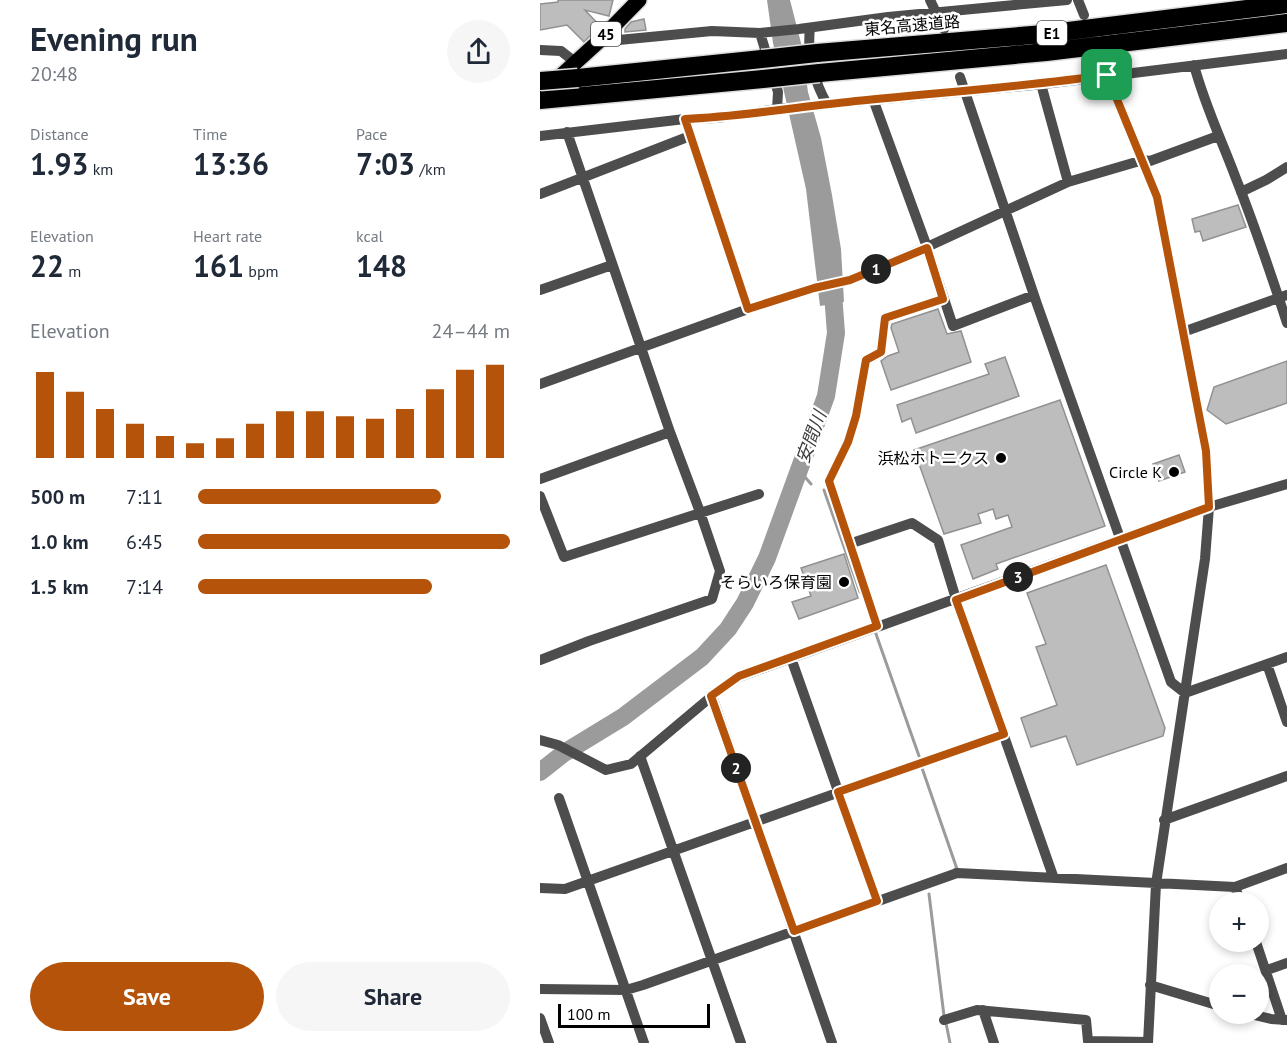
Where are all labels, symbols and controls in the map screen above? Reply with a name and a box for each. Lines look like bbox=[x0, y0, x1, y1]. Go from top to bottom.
street label: 東名高速道路 bbox=[863, 11, 961, 39]
text: Evening run bbox=[30, 17, 198, 60]
button: share bbox=[447, 20, 510, 83]
road number: E1 bbox=[1037, 21, 1067, 45]
road number: 45 bbox=[591, 22, 621, 46]
pin bbox=[1081, 49, 1132, 100]
icon: arrive bbox=[1090, 58, 1123, 91]
text: 20:48 bbox=[30, 61, 78, 87]
text: Distance bbox=[30, 124, 89, 144]
text: Time bbox=[193, 124, 227, 144]
text: Pace bbox=[356, 124, 387, 144]
text: 1.93 bbox=[30, 144, 88, 183]
text: 13:36 bbox=[193, 144, 269, 183]
text: 7:03 bbox=[356, 144, 415, 183]
text: km bbox=[88, 159, 113, 179]
text: /km bbox=[415, 159, 446, 179]
text: Elevation bbox=[30, 226, 94, 246]
text: Heart rate bbox=[193, 226, 262, 246]
text: kcal bbox=[356, 226, 383, 246]
text: 22 bbox=[30, 246, 64, 285]
text: 161 bbox=[193, 246, 244, 285]
text: 148 bbox=[356, 246, 407, 285]
pin: 1 bbox=[861, 254, 891, 284]
text: 1 bbox=[871, 259, 881, 279]
text: m bbox=[64, 261, 81, 281]
text: bpm bbox=[244, 261, 279, 281]
text: Elevation bbox=[30, 318, 110, 344]
text: 24–44 m bbox=[432, 318, 510, 344]
water label: 安間川 bbox=[791, 406, 832, 466]
place label: 浜松ホトニクス bbox=[877, 448, 989, 468]
marker: 浜松ホトニクス bbox=[994, 451, 1008, 465]
place label: Circle K bbox=[1109, 462, 1162, 482]
marker: Circle K bbox=[1167, 465, 1181, 479]
text: 500 m bbox=[30, 484, 85, 510]
text: 7:11 bbox=[126, 484, 163, 510]
text: 1.0 km bbox=[30, 529, 89, 555]
text: 6:45 bbox=[126, 529, 163, 555]
pin: 3 bbox=[1003, 562, 1033, 592]
text: 3 bbox=[1013, 567, 1023, 587]
place label: そらいろ保育園 bbox=[720, 572, 832, 592]
text: 1.5 km bbox=[30, 574, 89, 600]
text: 7:14 bbox=[126, 574, 163, 600]
marker: そらいろ保育園 bbox=[837, 575, 851, 589]
pin: 2 bbox=[721, 753, 751, 783]
text: 2 bbox=[731, 758, 741, 778]
map controls bbox=[1209, 892, 1269, 1024]
button: + bbox=[1209, 892, 1269, 952]
button: Save bbox=[30, 962, 264, 1031]
button: Share bbox=[276, 962, 510, 1031]
button: − bbox=[1209, 964, 1269, 1024]
scale bar bbox=[558, 1001, 710, 1028]
text: 100 m bbox=[567, 1004, 610, 1024]

